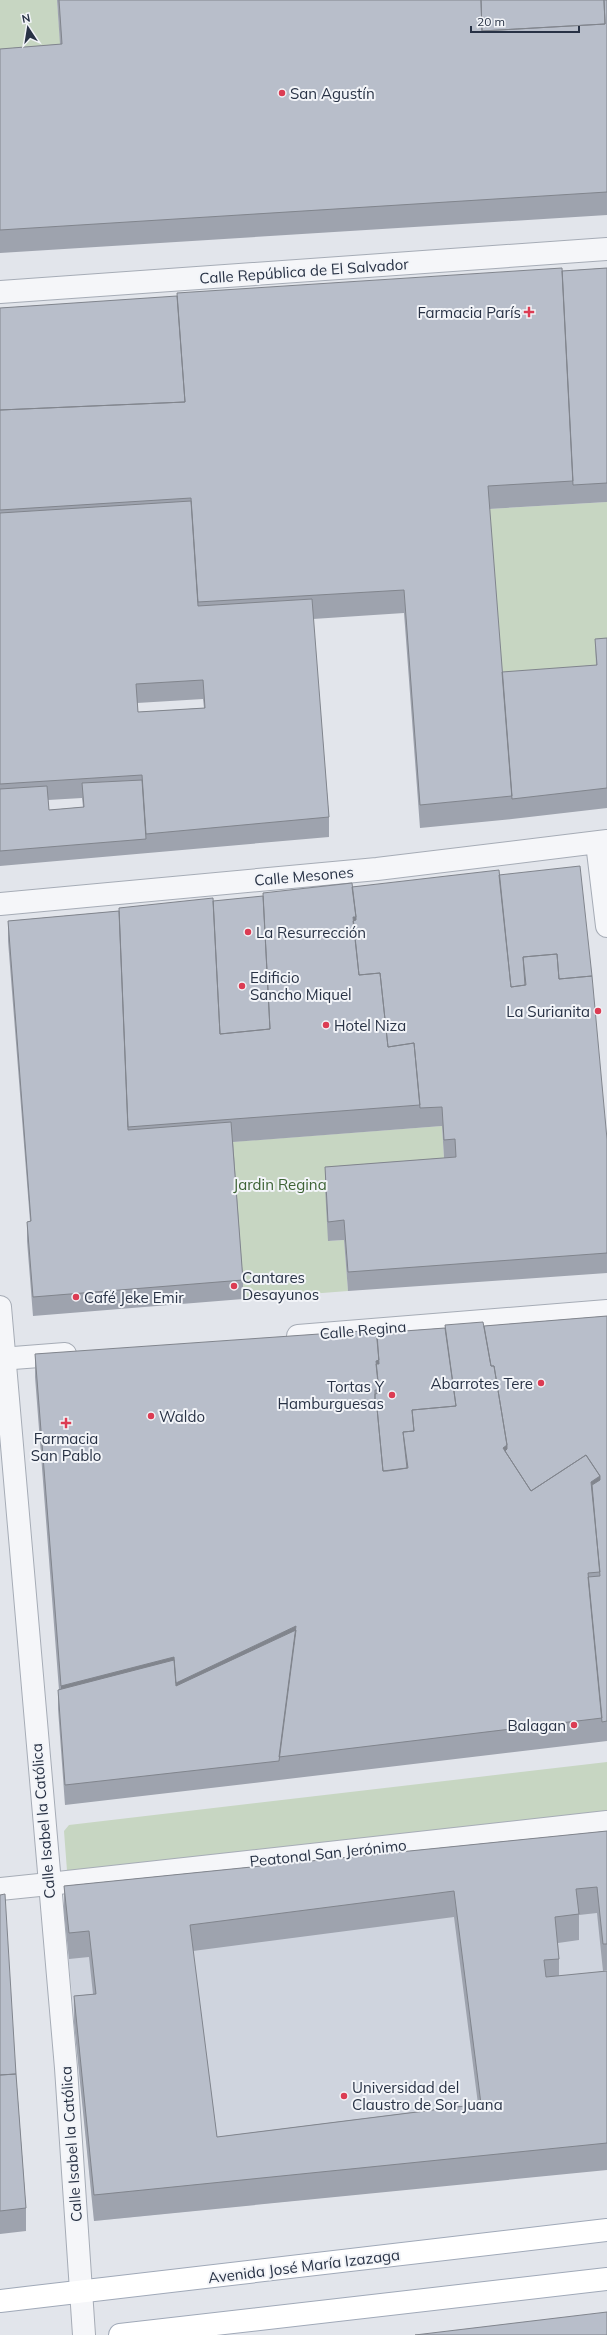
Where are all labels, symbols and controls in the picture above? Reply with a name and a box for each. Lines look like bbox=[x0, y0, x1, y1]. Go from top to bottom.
north arrow bbox=[8, 8, 48, 48]
scale bar bbox=[471, 8, 579, 34]
text: N bbox=[20, 11, 31, 26]
text: 20 m bbox=[477, 14, 505, 29]
place label: San Agustín bbox=[290, 84, 375, 103]
marker: San Agustín bbox=[277, 88, 287, 98]
street label: Calle República de El Salvador bbox=[199, 254, 410, 288]
place label: Farmacia París bbox=[417, 303, 521, 322]
marker: Farmacia París bbox=[524, 307, 534, 317]
street label: Calle Mesones bbox=[254, 862, 354, 890]
place label: La Resurrección bbox=[256, 923, 366, 942]
marker: La Resurrección bbox=[243, 927, 253, 937]
place label: Edificio Sancho Miquel bbox=[250, 968, 352, 1004]
marker: Edificio Sancho Miquel bbox=[237, 981, 247, 991]
place label: La Surianita bbox=[506, 1002, 590, 1021]
marker: La Surianita bbox=[593, 1006, 603, 1016]
place label: Hotel Niza bbox=[334, 1016, 406, 1035]
marker: Hotel Niza bbox=[321, 1020, 331, 1030]
park label: Jardin Regina bbox=[233, 1175, 327, 1194]
place label: Cantares Desayunos bbox=[242, 1268, 319, 1304]
marker: Cantares Desayunos bbox=[229, 1281, 239, 1291]
place label: Café Jeke Emir bbox=[84, 1288, 184, 1307]
marker: Café Jeke Emir bbox=[71, 1292, 81, 1302]
street label: Calle Regina bbox=[319, 1317, 407, 1343]
place label: Abarrotes Tere bbox=[430, 1374, 533, 1393]
place label: Tortas Y Hamburguesas bbox=[278, 1377, 385, 1413]
marker: Abarrotes Tere bbox=[536, 1378, 546, 1388]
marker: Tortas Y Hamburguesas bbox=[387, 1390, 397, 1400]
place label: Waldo bbox=[159, 1407, 205, 1426]
marker: Waldo bbox=[146, 1411, 156, 1421]
marker: Farmacia San Pablo bbox=[61, 1418, 71, 1428]
place label: Farmacia San Pablo bbox=[31, 1429, 101, 1465]
place label: Balagan bbox=[507, 1716, 566, 1735]
marker: Balagan bbox=[569, 1720, 579, 1730]
street label: Calle Isabel la Católica bbox=[27, 1742, 59, 1900]
street label: Peatonal San Jerónimo bbox=[249, 1835, 407, 1871]
street label: Calle Isabel la Católica bbox=[56, 2066, 86, 2222]
place label: Universidad del Claustro de Sor Juana bbox=[352, 2078, 503, 2114]
marker: Universidad del Claustro de Sor Juana bbox=[339, 2091, 349, 2101]
street label: Avenida José María Izazaga bbox=[207, 2245, 401, 2287]

